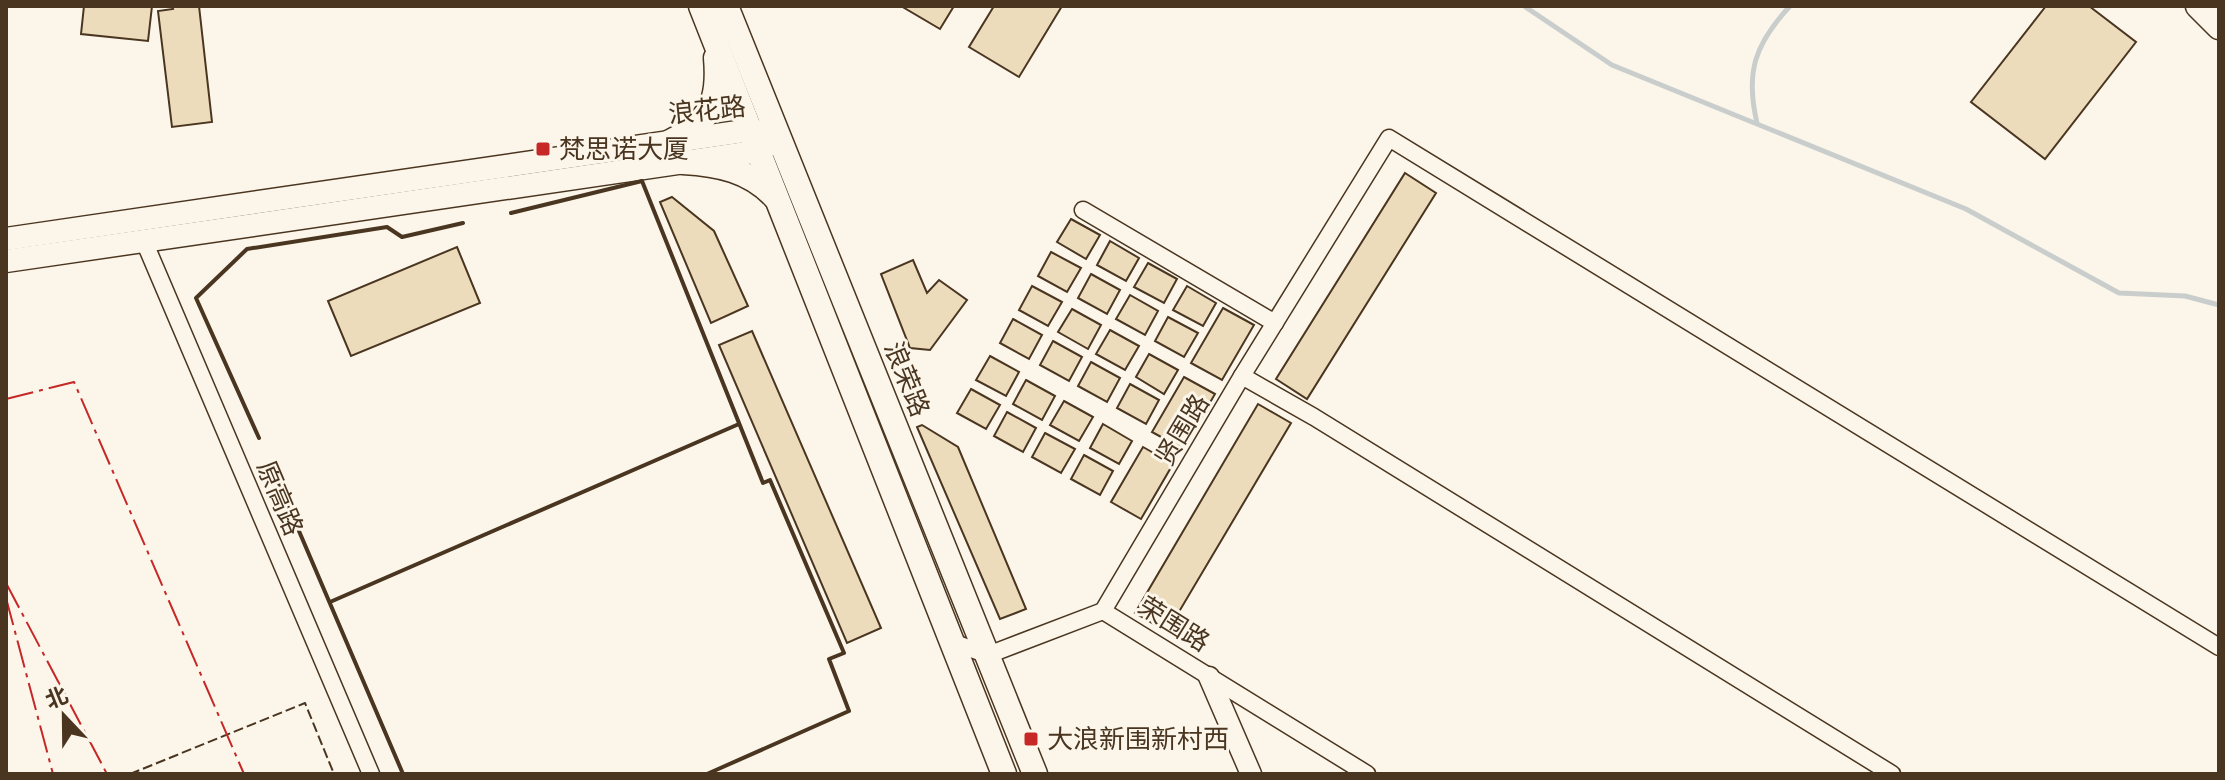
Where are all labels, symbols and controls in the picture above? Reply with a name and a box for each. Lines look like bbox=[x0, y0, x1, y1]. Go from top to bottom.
street label: 浪花路 bbox=[667, 90, 747, 130]
place label: 梵思诺大厦 bbox=[559, 133, 689, 165]
marker: 梵思诺大厦 bbox=[534, 140, 552, 158]
street label: 浪荣路 bbox=[878, 337, 936, 421]
street label: 贤围路 bbox=[1148, 388, 1216, 472]
street label: 原高路 bbox=[250, 456, 310, 540]
street label: 荣围路 bbox=[1132, 590, 1216, 658]
north arrow bbox=[24, 676, 104, 756]
text: 北 bbox=[41, 681, 72, 715]
place label: 大浪新围新村西 bbox=[1047, 723, 1229, 755]
marker: 大浪新围新村西 bbox=[1022, 730, 1040, 748]

